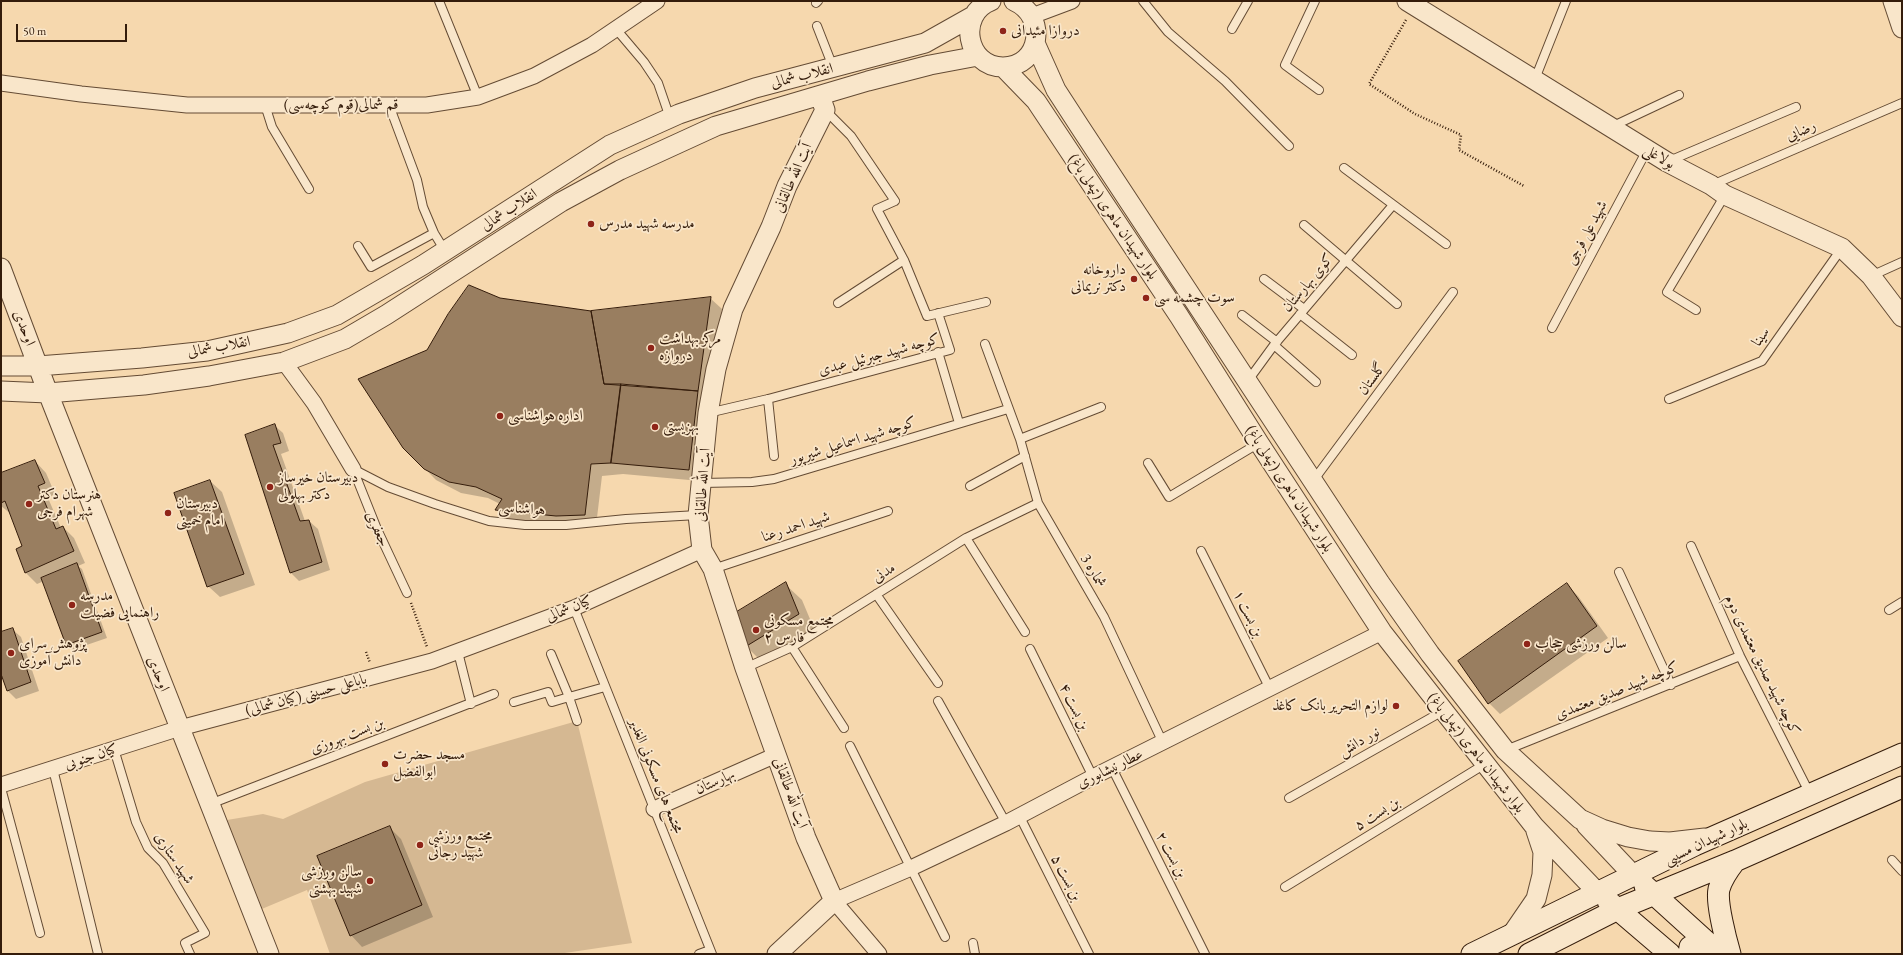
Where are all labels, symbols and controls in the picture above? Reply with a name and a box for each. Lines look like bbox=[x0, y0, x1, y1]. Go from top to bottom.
scale bar bbox=[18, 16, 129, 42]
place label: دروازا مئیدانی bbox=[1011, 22, 1080, 40]
text: 50 m bbox=[23, 23, 46, 39]
marker: دروازا مئیدانی bbox=[998, 26, 1008, 36]
street label: انقلاب شمالی bbox=[769, 60, 835, 92]
street label: قم شمالی(قوم کوچه‌سی) bbox=[284, 96, 398, 114]
street label: رضایی bbox=[1783, 117, 1819, 145]
street label: آیت الله طالقانی bbox=[770, 140, 816, 216]
street label: بولاغلی bbox=[1640, 141, 1678, 173]
street label: بلوار شهیدان ماهری (تپه‌لی باغ) bbox=[1064, 151, 1162, 283]
street label: انقلاب شمالی bbox=[477, 185, 541, 235]
street label: شهید علی فرجی bbox=[1562, 198, 1612, 268]
place label: مدرسه شهید مدرس bbox=[599, 215, 695, 233]
marker: مدرسه شهید مدرس bbox=[586, 219, 596, 229]
street label: کوی بهارستان bbox=[1278, 250, 1338, 316]
place label: داروخانه دكتر نریمانی bbox=[1071, 261, 1126, 296]
marker: داروخانه دكتر نریمانی bbox=[1129, 274, 1139, 284]
place label: سوت چشمه سی bbox=[1154, 289, 1235, 307]
marker: سوت چشمه سی bbox=[1141, 293, 1151, 303]
street label: اوحدی bbox=[9, 308, 39, 348]
street label: سینا bbox=[1748, 324, 1774, 350]
place label: مرکز بهداشت دروازه bbox=[659, 330, 721, 365]
street label: کوچه شهید جبرئیل عبدی bbox=[816, 330, 942, 380]
street label: انقلاب شمالی bbox=[186, 333, 252, 361]
marker: مرکز بهداشت دروازه bbox=[646, 343, 656, 353]
street label: گلستان bbox=[1354, 359, 1390, 399]
place label: اداره هواشناسی bbox=[508, 407, 583, 425]
marker: اداره هواشناسی bbox=[495, 411, 505, 421]
street label: کوچه شهید اسماعیل شیرپور bbox=[788, 413, 918, 469]
place label: بهزیستی bbox=[663, 418, 699, 436]
marker: بهزیستی bbox=[650, 422, 660, 432]
street label: بلوار شهیدان ماهری (تپه‌لی باغ) bbox=[1241, 422, 1337, 556]
street label: آیت الله طالقانی bbox=[691, 447, 715, 523]
place label: دبیرستان خیرساز دکتر بهلولی bbox=[278, 469, 358, 504]
marker: دبیرستان خیرساز دکتر بهلولی bbox=[265, 482, 275, 492]
place label: هنرستان دکتر شهرام فرجی bbox=[37, 486, 101, 521]
place label: دبیرستان امام خمینی bbox=[176, 495, 224, 530]
street label: هواشناسی bbox=[498, 498, 546, 520]
marker: هنرستان دکتر شهرام فرجی bbox=[24, 499, 34, 509]
marker: دبیرستان امام خمینی bbox=[163, 508, 173, 518]
street label: جعفری bbox=[361, 508, 393, 550]
street label: شهید احمد رعنا bbox=[760, 508, 832, 546]
street label: شماره 3 bbox=[1076, 551, 1110, 591]
street label: مدنی bbox=[869, 559, 899, 587]
place label: مدرسه راهنمایی فضیلت bbox=[80, 587, 159, 622]
street label: بن بست ۱ bbox=[1229, 588, 1267, 640]
street label: کیان شمالی bbox=[543, 592, 595, 626]
street label: کوچه شهید صدیق معتمدی دوم bbox=[1720, 592, 1804, 738]
marker: مدرسه راهنمایی فضیلت bbox=[67, 600, 77, 610]
place label: مجتمع مسکونی فارس ۲ bbox=[764, 612, 833, 647]
marker: مجتمع مسکونی فارس ۲ bbox=[751, 625, 761, 635]
place label: پژوهش سرای دانش آموزی bbox=[19, 635, 86, 670]
place label: سالن ورزشی حجاب bbox=[1535, 635, 1627, 653]
marker: سالن ورزشی حجاب bbox=[1522, 639, 1532, 649]
marker: پژوهش سرای دانش آموزی bbox=[6, 648, 16, 658]
street label: اوحدی bbox=[143, 654, 173, 694]
street label: کوچه شهید صدیق معتمدی bbox=[1553, 658, 1681, 724]
street label: باباعلی حسینی (کیان شمالی) bbox=[243, 670, 369, 720]
street label: بن بست ۴ bbox=[1055, 681, 1093, 733]
street label: بلوار شهیدان ماهری (تپه‌لی باغ) bbox=[1423, 689, 1529, 817]
place label: لوازم التحریر بانک کاغذ bbox=[1272, 697, 1388, 715]
marker: لوازم التحریر بانک کاغذ bbox=[1391, 701, 1401, 711]
street label: بن بست بهروزی bbox=[308, 714, 386, 758]
street label: مجتمع های مسکونی الغدیر bbox=[625, 716, 687, 836]
street label: نور دانش bbox=[1335, 723, 1383, 761]
street label: کیان جنوبی bbox=[62, 740, 120, 774]
street label: عطار نیشابوری bbox=[1074, 745, 1146, 793]
place label: مسجد حضرت ابوالفضل bbox=[393, 746, 465, 781]
street label: آیت الله طالقانی bbox=[769, 755, 811, 831]
marker: مسجد حضرت ابوالفضل bbox=[380, 759, 390, 769]
street label: بهارستان bbox=[692, 765, 738, 799]
street label: بن بست ۵ bbox=[1351, 793, 1403, 835]
street label: بلوار شهیدان مسیبی bbox=[1661, 815, 1751, 869]
place label: مجتمع ورزشی شهید رجائی bbox=[428, 827, 492, 862]
street label: شهید ستاری bbox=[150, 829, 198, 887]
street label: بن بست ۲ bbox=[1152, 829, 1190, 881]
marker: مجتمع ورزشی شهید رجائی bbox=[415, 840, 425, 850]
street label: بن بست ۵ bbox=[1047, 852, 1085, 904]
place label: سالن ورزشی شهید بهشتی bbox=[301, 863, 362, 898]
marker: سالن ورزشی شهید بهشتی bbox=[365, 876, 375, 886]

